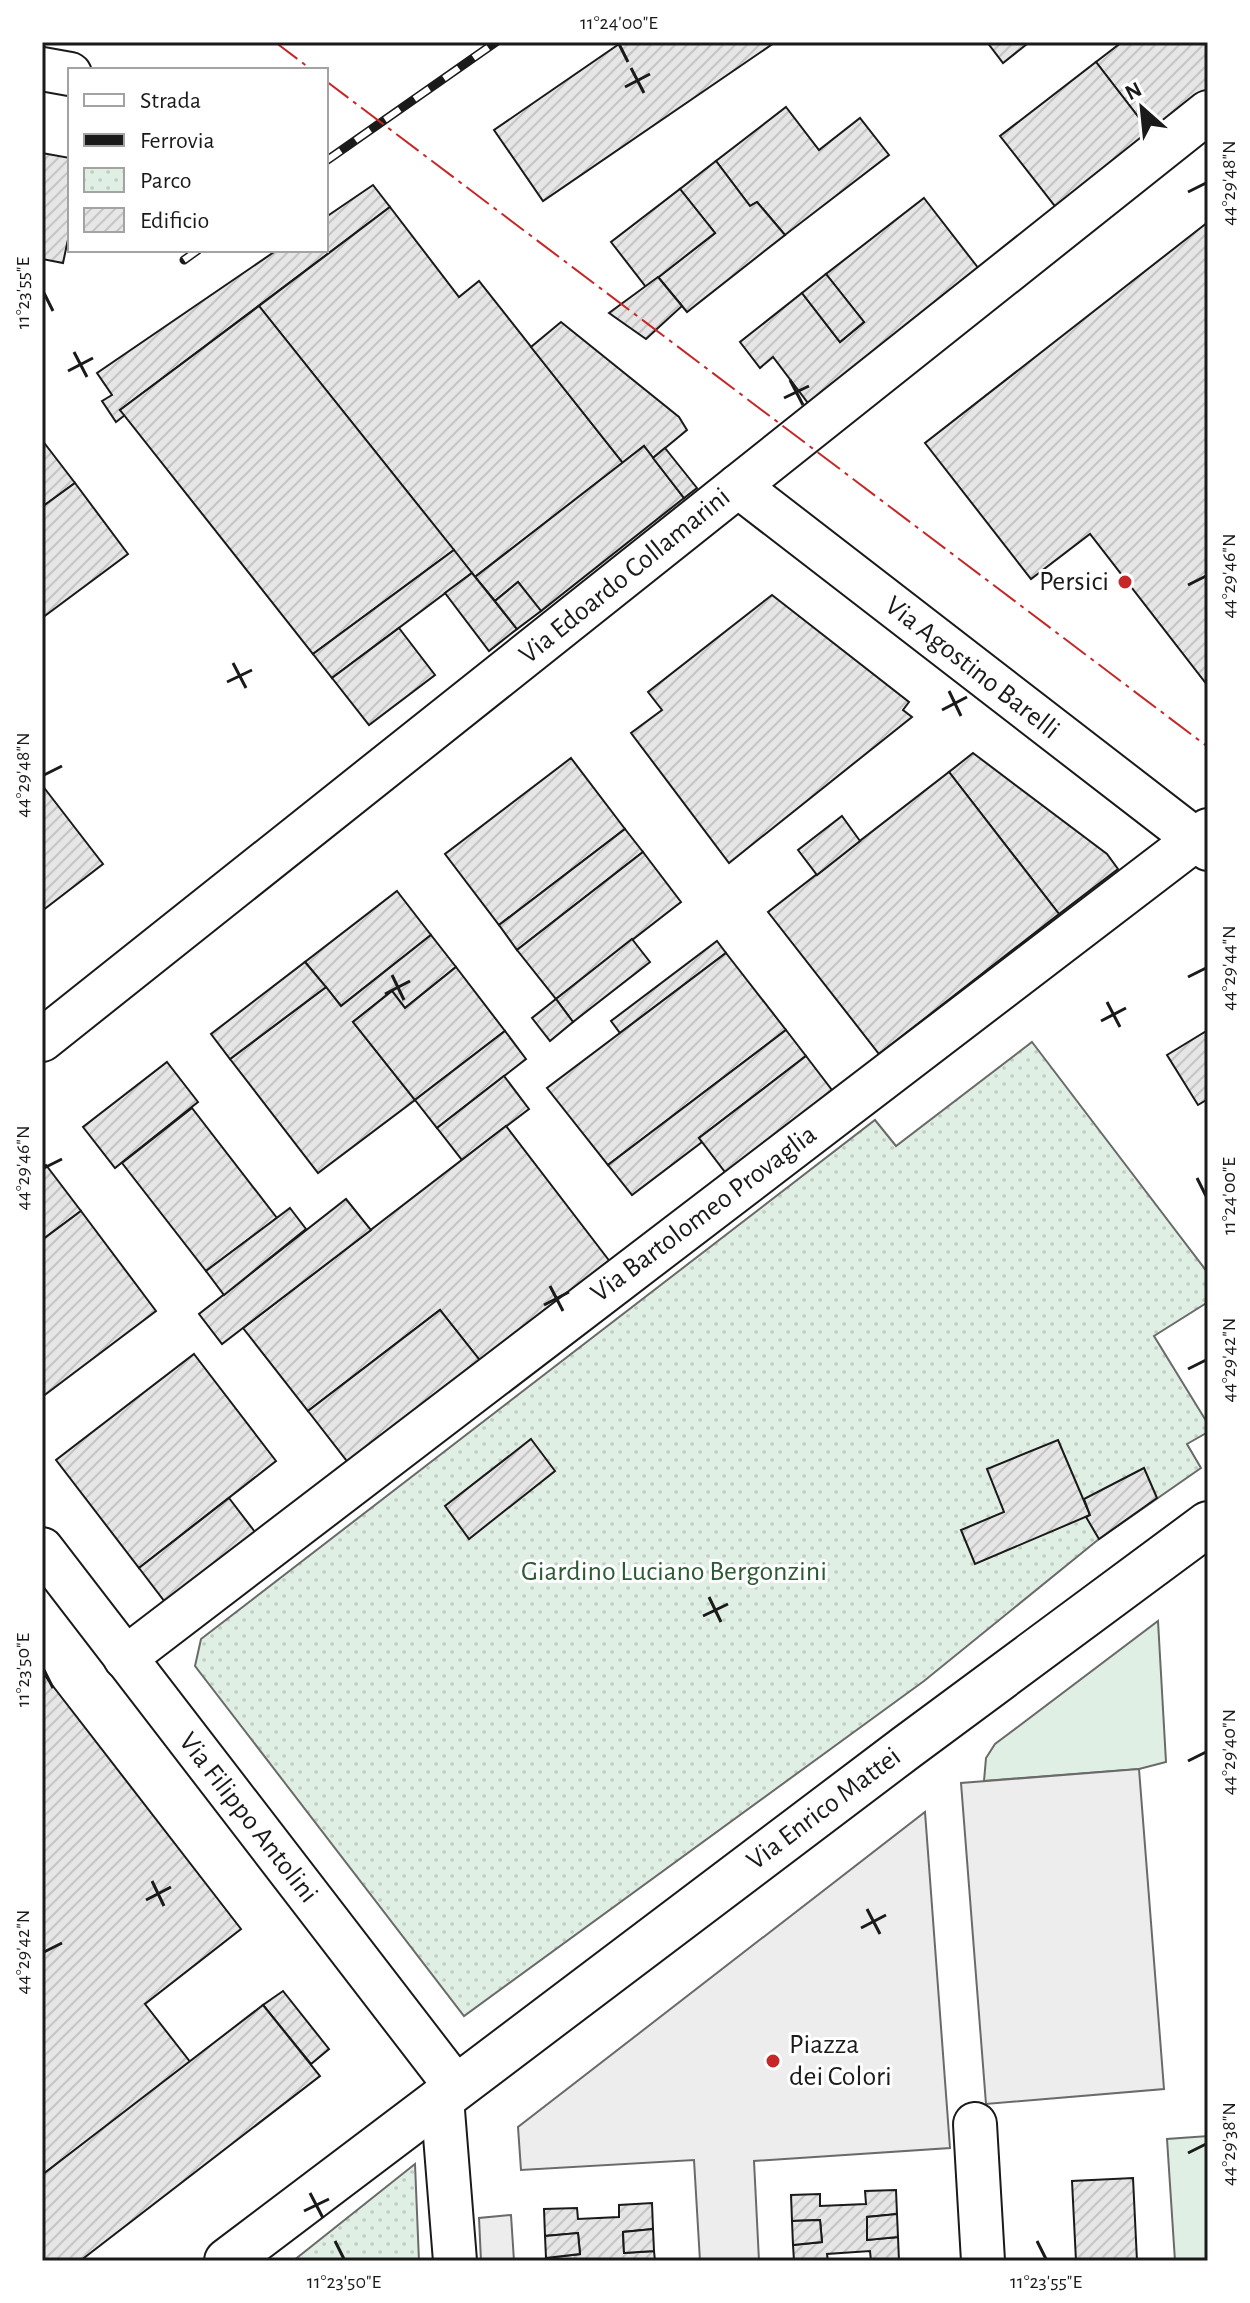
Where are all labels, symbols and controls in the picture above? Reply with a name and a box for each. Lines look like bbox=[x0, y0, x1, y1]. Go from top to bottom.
text: 11°24'00"E bbox=[580, 13, 658, 33]
legend bbox=[68, 68, 328, 252]
north arrow bbox=[1102, 68, 1182, 148]
text: N bbox=[1122, 78, 1145, 104]
text: Strada bbox=[140, 89, 201, 113]
text: Ferrovia bbox=[140, 129, 215, 153]
text: 44°29'48"N bbox=[1219, 140, 1239, 226]
text: Parco bbox=[140, 169, 191, 193]
text: Edificio bbox=[140, 209, 209, 233]
text: 11°23'55"E bbox=[13, 257, 33, 329]
street label: Via Edoardo Collamarini bbox=[514, 483, 736, 669]
text: 44°29'46"N bbox=[1219, 533, 1239, 619]
place label: Persici bbox=[1039, 568, 1109, 596]
marker: Persici bbox=[1116, 573, 1134, 591]
street label: Via Agostino Barelli bbox=[880, 591, 1064, 745]
text: 44°29'48"N bbox=[13, 732, 33, 818]
text: 44°29'44"N bbox=[1219, 925, 1239, 1011]
street label: Via Bartolomeo Provaglia bbox=[586, 1120, 822, 1308]
text: 44°29'46"N bbox=[13, 1125, 33, 1211]
text: 11°24'00"E bbox=[1219, 1157, 1239, 1235]
text: 44°29'42"N bbox=[1219, 1318, 1239, 1402]
park label: Giardino Luciano Bergonzini bbox=[521, 1558, 827, 1586]
text: 11°23'50"E bbox=[13, 1632, 33, 1707]
text: 44°29'40"N bbox=[1219, 1709, 1239, 1795]
street label: Via Filippo Antolini bbox=[173, 1728, 323, 1908]
street label: Via Enrico Mattei bbox=[742, 1742, 906, 1876]
text: 44°29'42"N bbox=[13, 1910, 33, 1994]
place label: Piazza dei Colori bbox=[789, 2031, 892, 2091]
marker: Piazza dei Colori bbox=[764, 2052, 782, 2070]
text: 44°29'38"N bbox=[1219, 2102, 1239, 2186]
text: 11°23'50"E bbox=[307, 2272, 382, 2292]
text: 11°23'55"E bbox=[1010, 2272, 1082, 2292]

